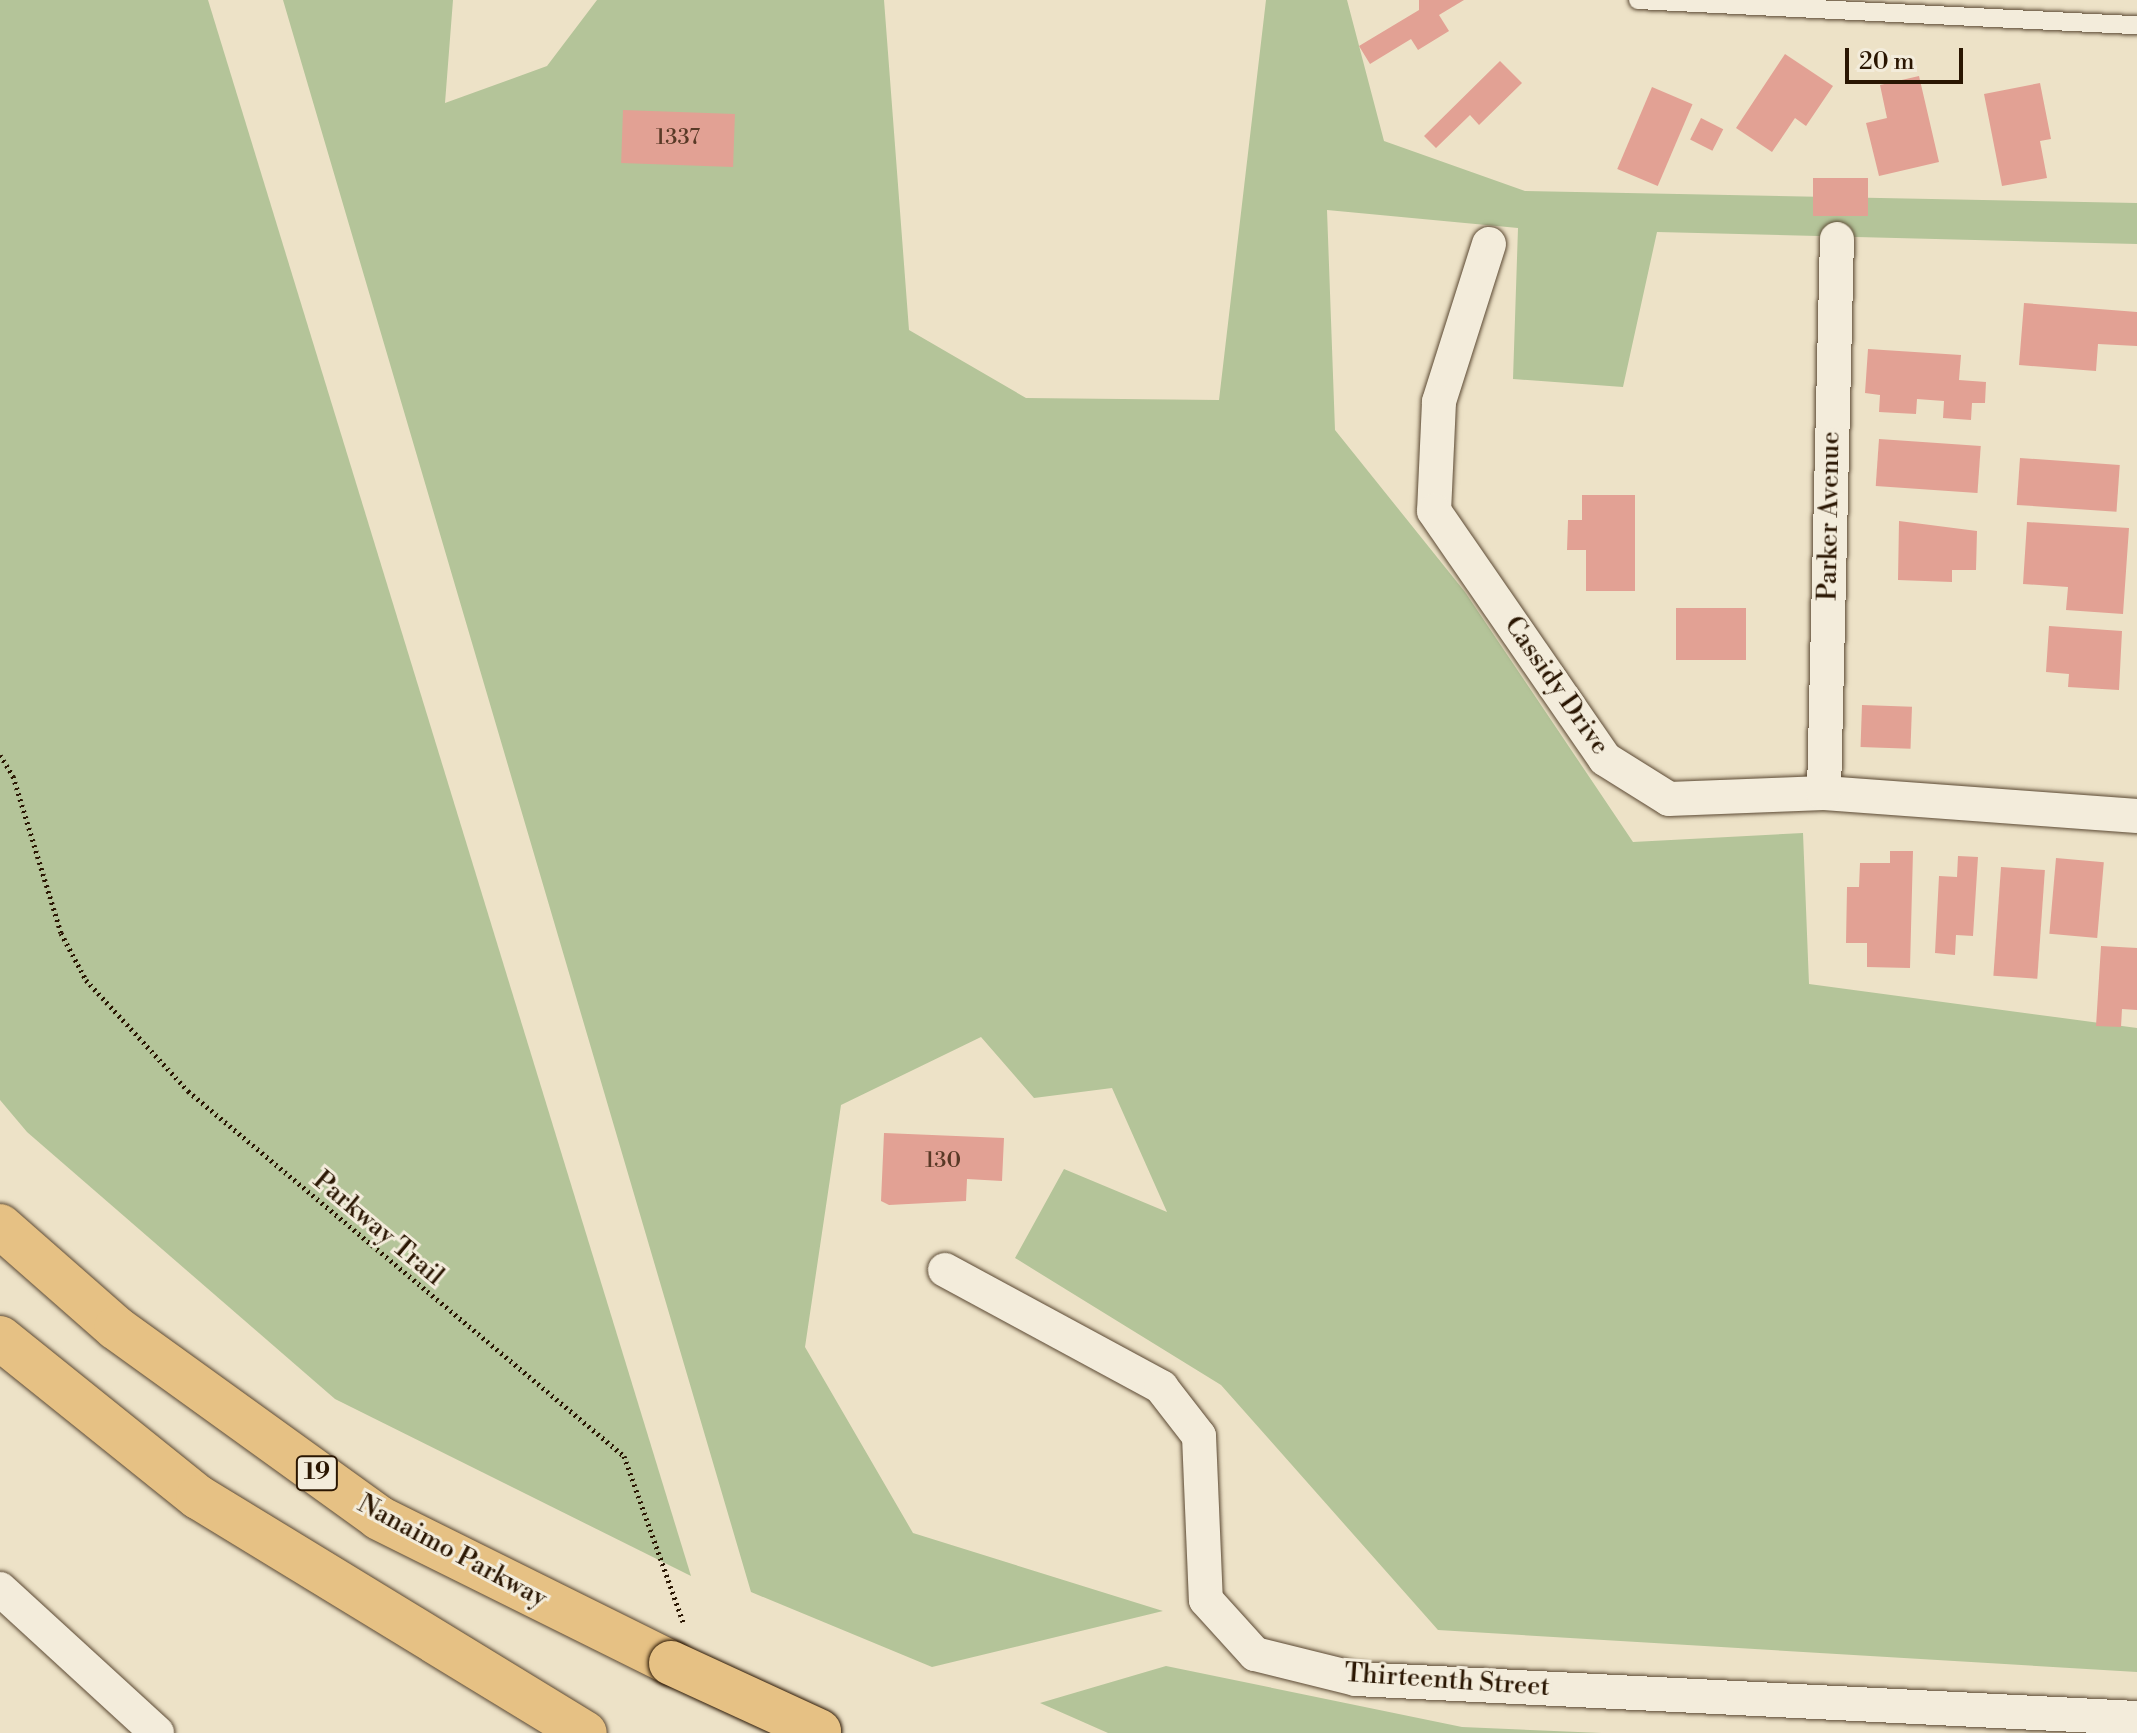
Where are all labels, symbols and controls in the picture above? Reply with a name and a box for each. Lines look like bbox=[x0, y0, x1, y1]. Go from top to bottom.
scale bar bbox=[1849, 32, 1967, 82]
text: 20 m bbox=[1859, 47, 1915, 77]
house number: 1337 bbox=[656, 125, 700, 151]
street label: Parker Avenue bbox=[1813, 431, 1847, 601]
street label: Cassidy Drive bbox=[1497, 611, 1615, 761]
house number: 130 bbox=[925, 1148, 961, 1174]
street label: Parkway Trail bbox=[306, 1165, 450, 1293]
road number: 19 bbox=[295, 1453, 339, 1493]
street label: Nanaimo Parkway bbox=[352, 1489, 552, 1615]
street label: Thirteenth Street bbox=[1343, 1658, 1551, 1704]

